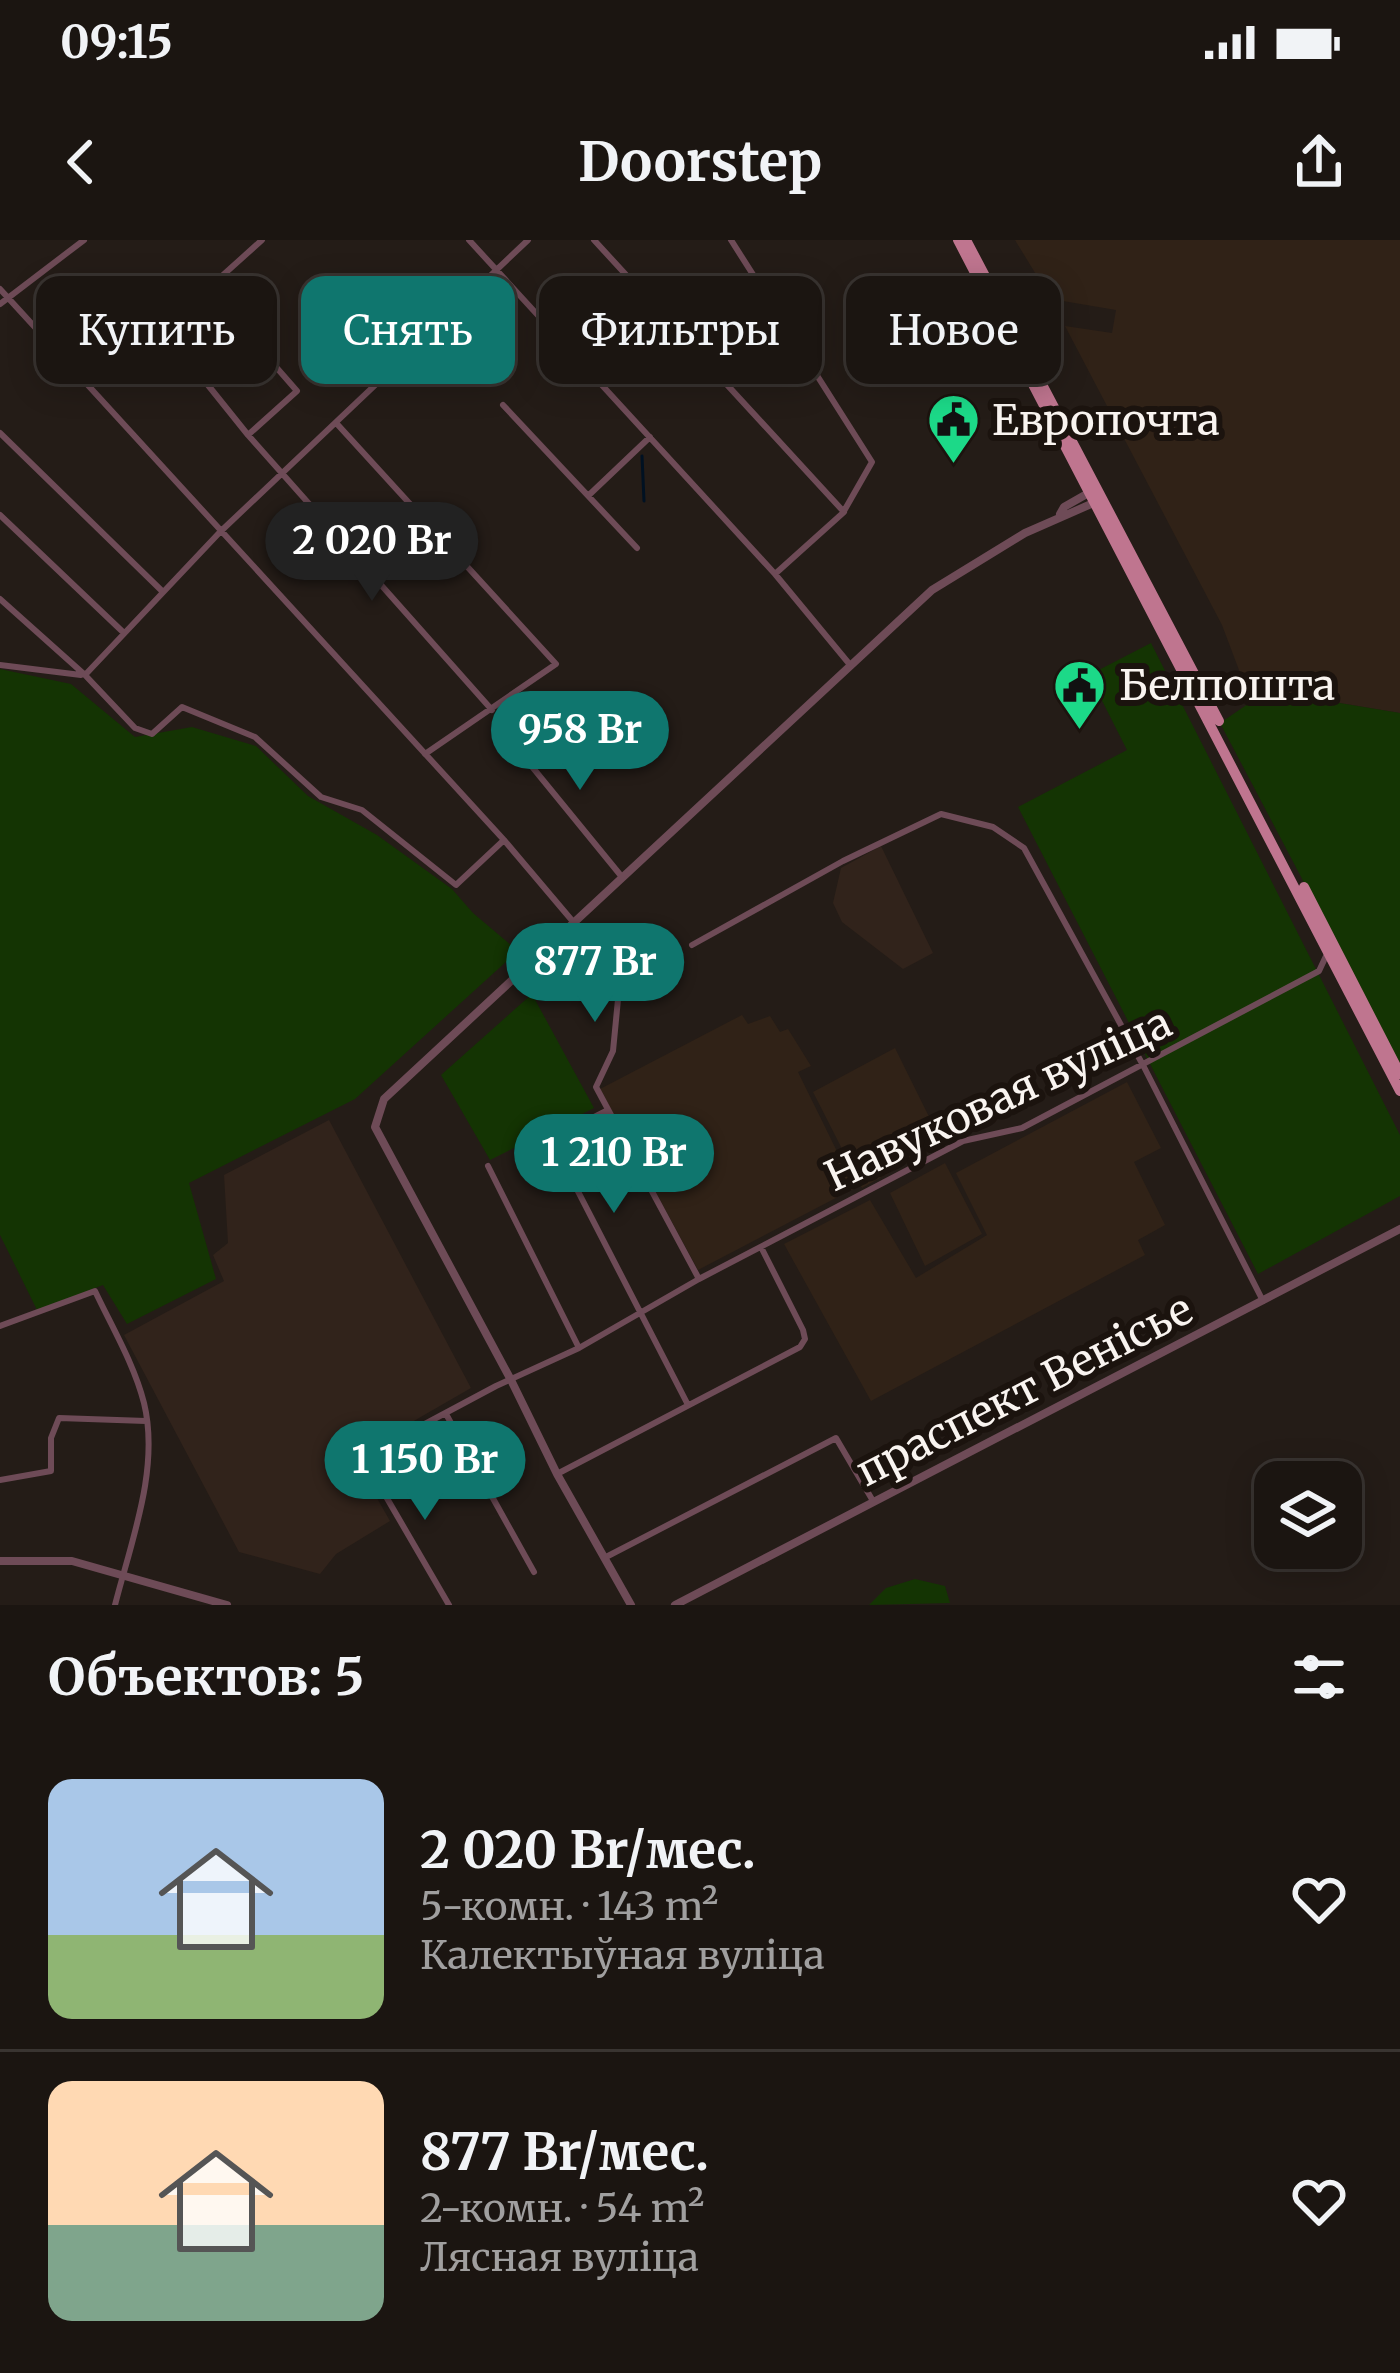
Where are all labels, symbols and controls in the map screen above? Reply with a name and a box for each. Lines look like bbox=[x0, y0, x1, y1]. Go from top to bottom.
text: 09:15 bbox=[60, 14, 173, 70]
text: Doorstep bbox=[578, 128, 822, 196]
icon: back bbox=[48, 129, 114, 195]
icon: share bbox=[1286, 129, 1352, 195]
chip: Купить bbox=[36, 276, 277, 384]
chip: Снять bbox=[301, 276, 515, 384]
chip: Фильтры bbox=[539, 276, 822, 384]
chip: Новое bbox=[846, 276, 1061, 384]
public building icon: Европочта bbox=[925, 392, 981, 466]
place label: Европочта bbox=[992, 394, 1220, 446]
pin: 2 020 Br bbox=[248, 502, 496, 604]
text: 2 020 Br bbox=[292, 516, 452, 565]
public building icon: Белпошта bbox=[1052, 657, 1108, 731]
place label: Белпошта bbox=[1119, 659, 1335, 711]
pin: 958 Br bbox=[482, 691, 678, 793]
text: 958 Br bbox=[518, 705, 642, 754]
pin: 877 Br bbox=[497, 923, 693, 1025]
text: 877 Br bbox=[533, 937, 657, 986]
street label: Навуковая вуліца bbox=[817, 996, 1179, 1202]
pin: 1 210 Br bbox=[490, 1114, 738, 1216]
text: 1 210 Br bbox=[541, 1128, 687, 1177]
street label: праспект Венісье bbox=[847, 1283, 1201, 1497]
pin: 1 150 Br bbox=[301, 1421, 549, 1523]
text: 1 150 Br bbox=[352, 1435, 498, 1484]
map controls bbox=[1254, 1461, 1362, 1569]
button: layers bbox=[1254, 1461, 1362, 1569]
icon: filters bbox=[1286, 1644, 1352, 1710]
text: Объектов: 5 bbox=[48, 1645, 364, 1709]
text: 2 020 Br/мес. bbox=[420, 1818, 756, 1882]
icon: home bbox=[144, 1827, 288, 1971]
icon: heart bbox=[1286, 1866, 1352, 1932]
text: 5-комн. · 143 m² bbox=[420, 1882, 718, 1931]
text: Калектыўная вуліца bbox=[420, 1931, 825, 1980]
text: 877 Br/мес. bbox=[420, 2120, 709, 2184]
icon: home bbox=[144, 2129, 288, 2273]
icon: heart bbox=[1286, 2168, 1352, 2234]
text: 2-комн. · 54 m² bbox=[420, 2184, 704, 2233]
text: Лясная вуліца bbox=[420, 2233, 699, 2282]

